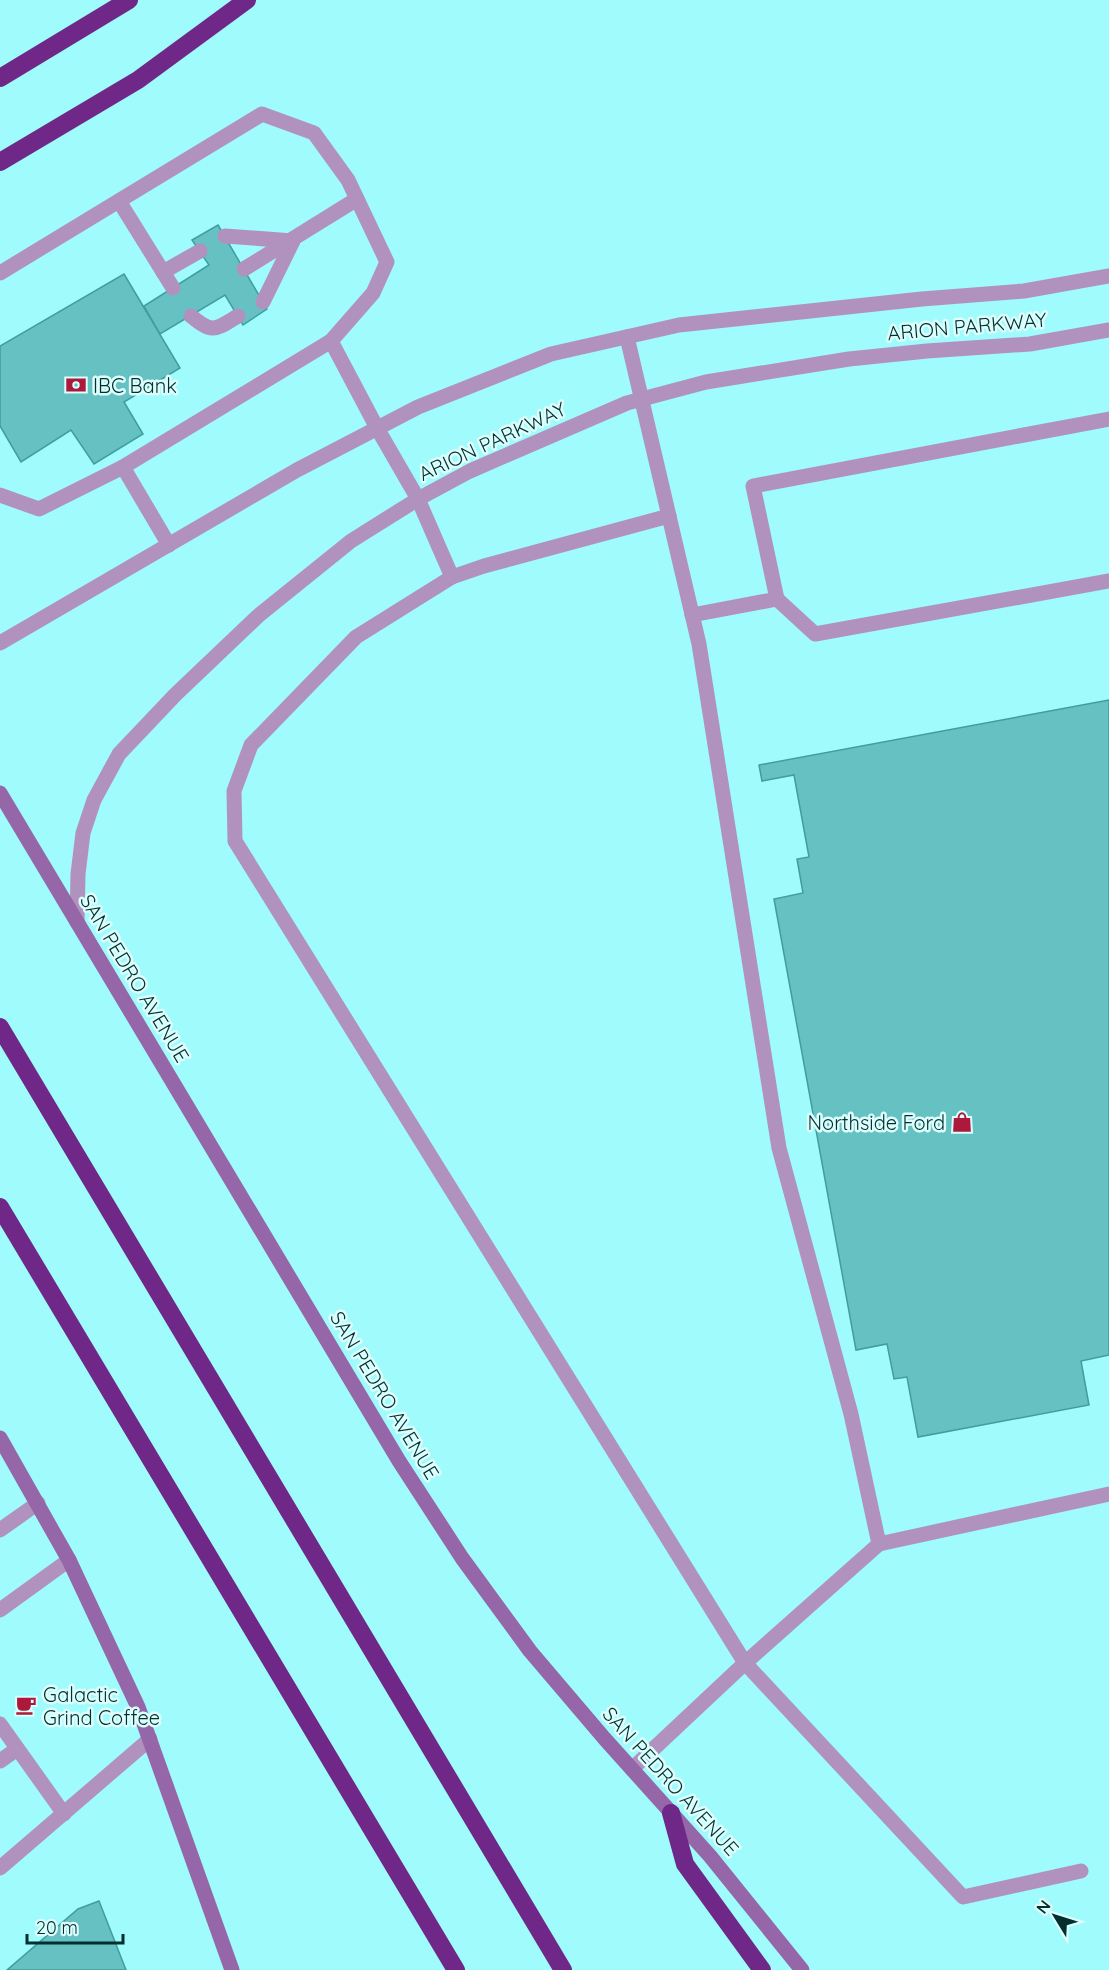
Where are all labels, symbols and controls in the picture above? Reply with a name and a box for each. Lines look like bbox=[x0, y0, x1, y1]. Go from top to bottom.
street label: ARION PARKWAY bbox=[886, 307, 1048, 345]
bank icon: IBC Bank bbox=[64, 373, 88, 397]
place label: IBC Bank bbox=[93, 373, 177, 398]
street label: ARION PARKWAY bbox=[414, 396, 570, 486]
street label: SAN PEDRO AVENUE bbox=[75, 889, 195, 1067]
place label: Northside Ford bbox=[808, 1110, 945, 1135]
shop icon: Northside Ford bbox=[950, 1110, 974, 1134]
street label: SAN PEDRO AVENUE bbox=[325, 1306, 445, 1484]
place label: Galactic Grind Coffee bbox=[43, 1682, 160, 1730]
cafe icon: Galactic Grind Coffee bbox=[14, 1693, 38, 1717]
street label: SAN PEDRO AVENUE bbox=[598, 1701, 744, 1861]
north arrow bbox=[1025, 1886, 1085, 1946]
text: N bbox=[1032, 1896, 1055, 1918]
scale bar bbox=[27, 1907, 123, 1945]
text: 20 m bbox=[36, 1916, 78, 1939]

